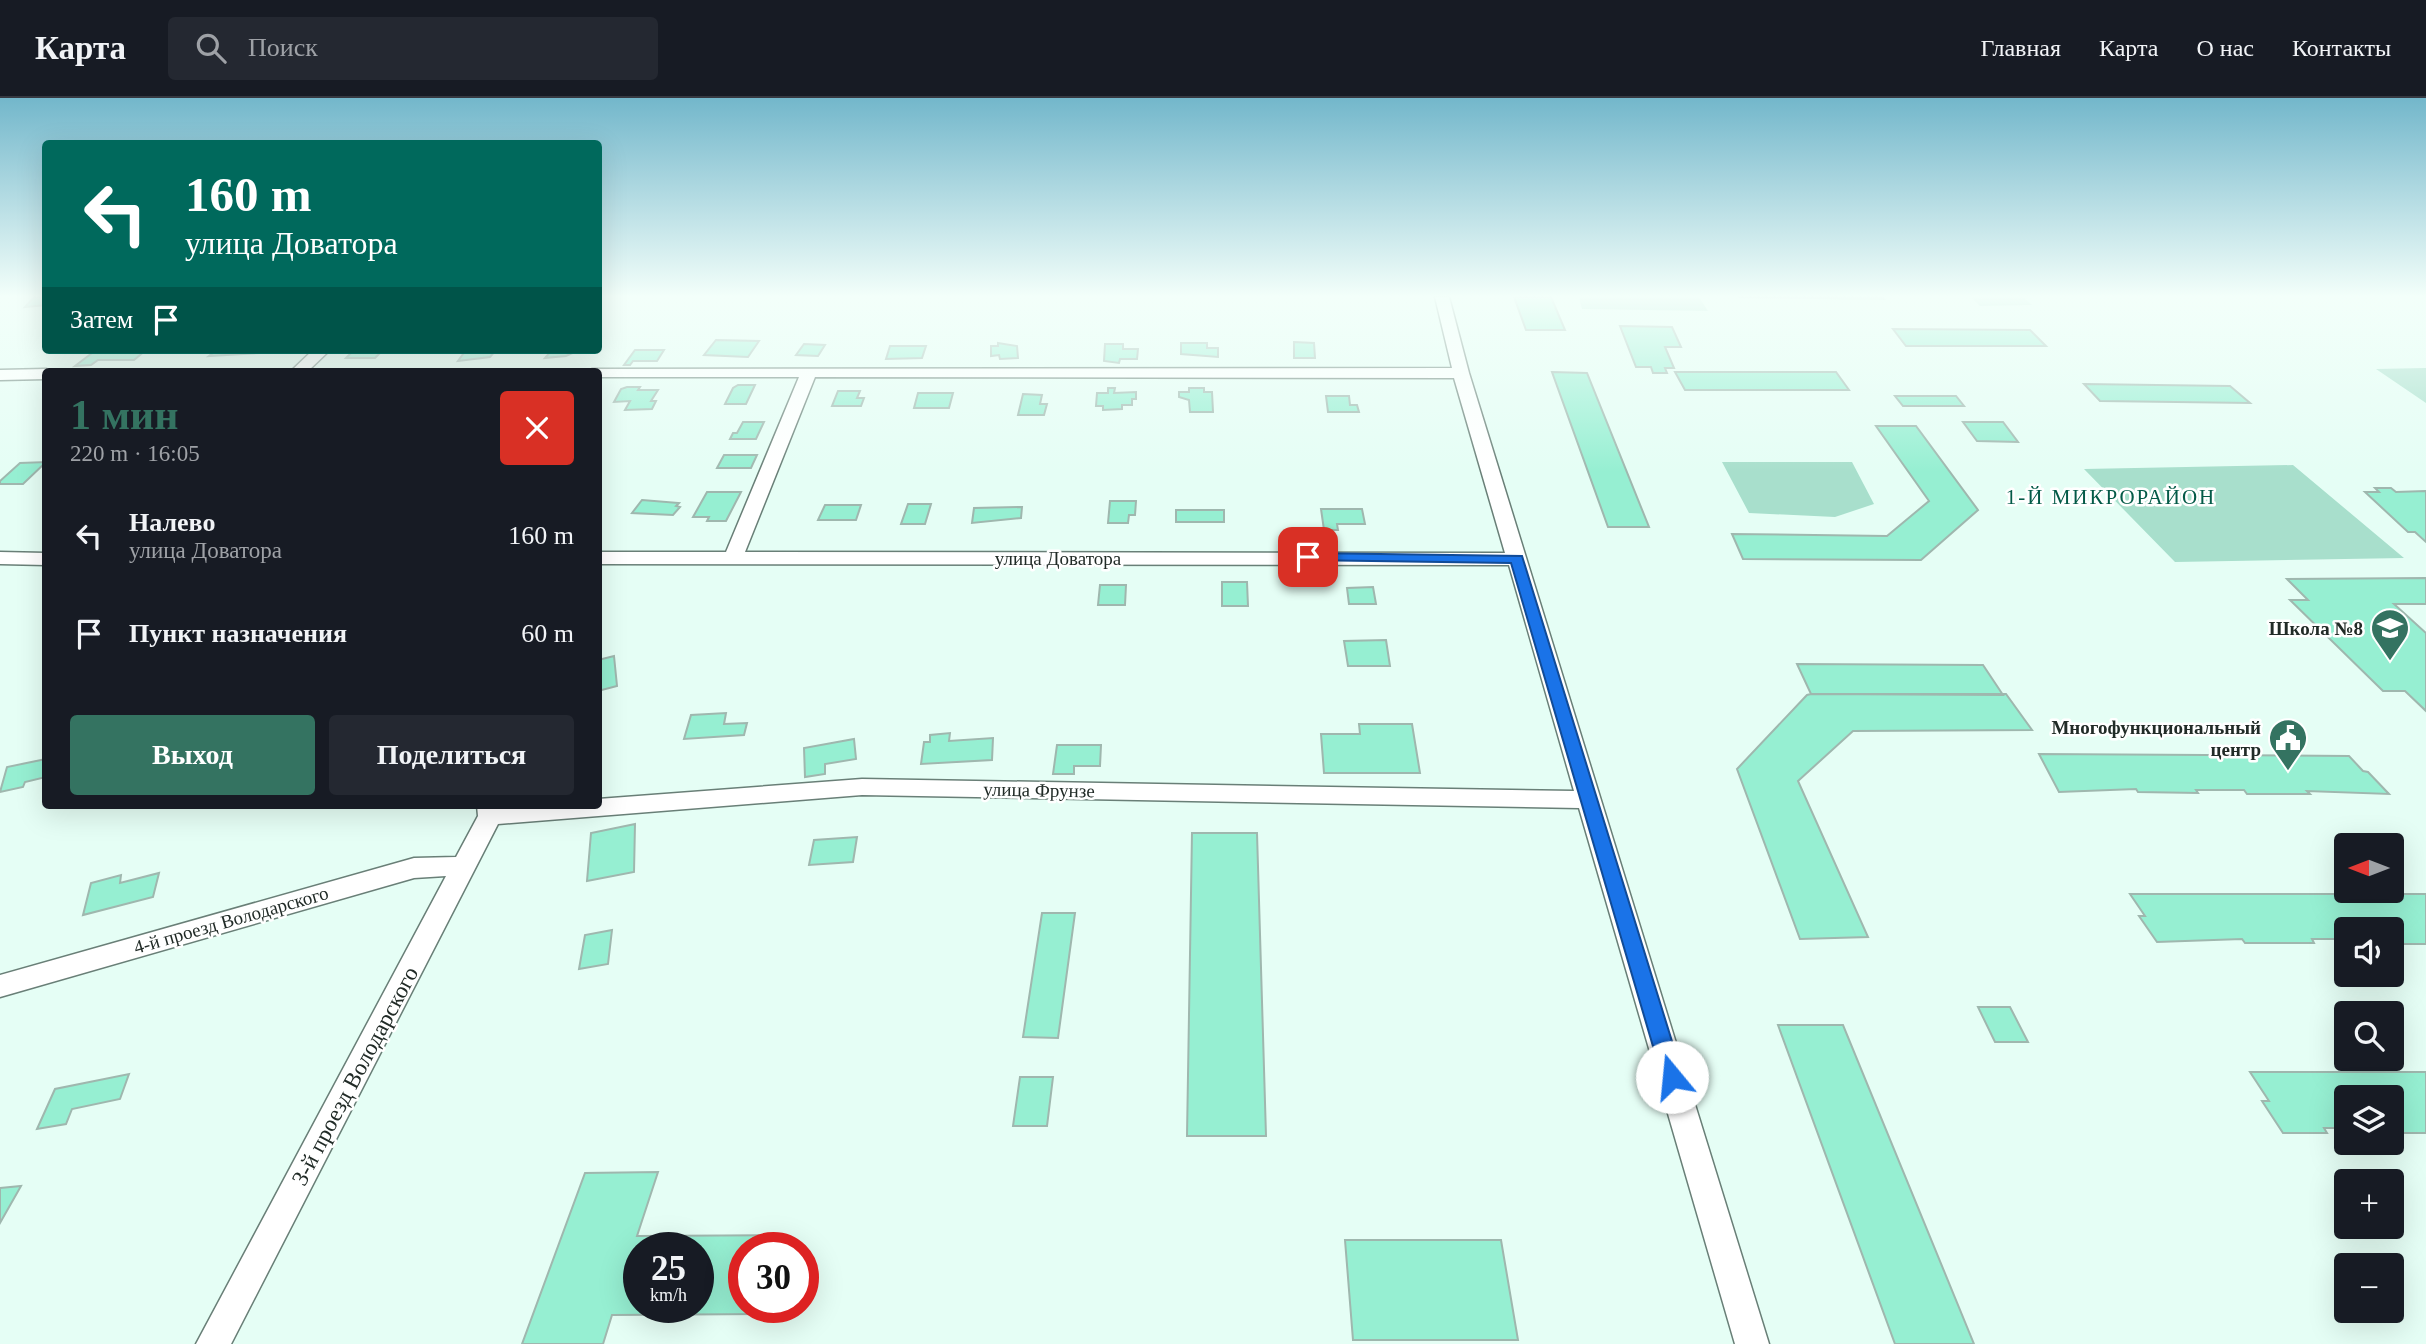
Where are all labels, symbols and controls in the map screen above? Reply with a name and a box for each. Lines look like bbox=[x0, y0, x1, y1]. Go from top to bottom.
search box bbox=[168, 17, 658, 80]
icon: search bbox=[192, 29, 230, 67]
text: Карта bbox=[35, 30, 126, 66]
text: Поиск bbox=[248, 33, 318, 62]
text: Главная bbox=[1980, 35, 2061, 61]
text: Карта bbox=[2099, 35, 2158, 61]
text: О нас bbox=[2196, 35, 2254, 61]
text: Контакты bbox=[2292, 35, 2391, 61]
text: 160 m bbox=[185, 167, 312, 222]
icon: left bbox=[70, 168, 161, 259]
text: улица Доватора bbox=[185, 225, 398, 261]
icon: arrive bbox=[147, 301, 185, 339]
text: Затем bbox=[70, 305, 133, 334]
button: close bbox=[500, 391, 574, 465]
text: 1 мин bbox=[70, 392, 179, 438]
text: 220 m · 16:05 bbox=[70, 441, 200, 466]
district label: 1-Й МИКРОРАЙОН bbox=[2006, 485, 2216, 509]
text: Налево bbox=[129, 508, 215, 537]
icon: left bbox=[70, 517, 108, 555]
text: 160 m bbox=[508, 521, 574, 550]
pin bbox=[1278, 527, 1338, 587]
text: улица Доватора bbox=[129, 538, 282, 563]
icon: arrive bbox=[1289, 538, 1327, 576]
street label: улица Доватора bbox=[995, 548, 1122, 569]
school or university icon: Школа №8 bbox=[2369, 607, 2411, 662]
icon: arrive bbox=[70, 615, 108, 653]
place label: Школа №8 bbox=[2269, 618, 2363, 639]
text: Пункт назначения bbox=[129, 619, 347, 648]
text: 60 m bbox=[521, 619, 574, 648]
button: Выход bbox=[70, 715, 315, 795]
button: Поделиться bbox=[329, 715, 574, 795]
place label: Многофункциональный центр bbox=[2051, 717, 2261, 760]
public building icon: Многофункциональный центр bbox=[2267, 717, 2309, 772]
street label: улица Фрунзе bbox=[983, 779, 1095, 801]
north arrow bbox=[2334, 833, 2404, 903]
map controls bbox=[2334, 833, 2404, 1323]
street label: 4-й проезд Володарского bbox=[131, 882, 331, 958]
button: sound bbox=[2334, 917, 2404, 987]
street label: 3-й проезд Володарского bbox=[287, 963, 423, 1189]
button: search bbox=[2334, 1001, 2404, 1071]
position arrow bbox=[1635, 1040, 1709, 1114]
button: layers bbox=[2334, 1085, 2404, 1155]
button: + bbox=[2334, 1169, 2404, 1239]
speed limit sign: 30 bbox=[728, 1232, 819, 1323]
text: 25 bbox=[651, 1249, 686, 1288]
button: − bbox=[2334, 1253, 2404, 1323]
text: km/h bbox=[650, 1285, 687, 1305]

